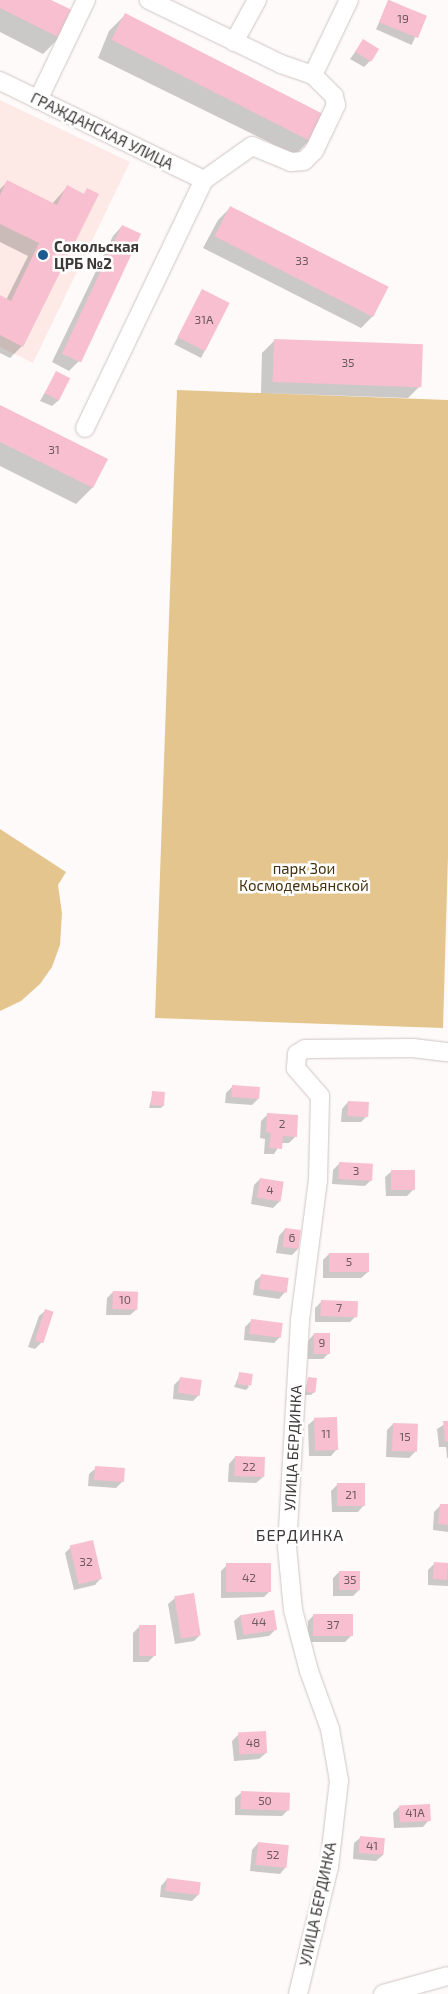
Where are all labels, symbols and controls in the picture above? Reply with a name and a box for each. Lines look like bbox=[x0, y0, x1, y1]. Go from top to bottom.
house number: 19 bbox=[397, 12, 409, 26]
street label: ГРАЖДАНСКАЯ УЛИЦА bbox=[28, 89, 176, 173]
place label: Сокольская ЦРБ №2 bbox=[54, 237, 139, 272]
marker: Сокольская ЦРБ №2 bbox=[36, 248, 50, 262]
house number: 33 bbox=[295, 254, 309, 268]
house number: 31А bbox=[195, 313, 213, 327]
house number: 35 bbox=[341, 356, 355, 370]
house number: 31 bbox=[48, 443, 60, 457]
park label: парк Зои Космодемьянской bbox=[239, 859, 369, 894]
house number: 2 bbox=[279, 1117, 285, 1131]
house number: 3 bbox=[353, 1164, 359, 1178]
house number: 4 bbox=[266, 1183, 274, 1197]
house number: 6 bbox=[289, 1231, 295, 1245]
house number: 5 bbox=[346, 1255, 352, 1269]
house number: 10 bbox=[119, 1293, 131, 1307]
house number: 7 bbox=[336, 1301, 342, 1315]
house number: 9 bbox=[319, 1336, 325, 1350]
street label: УЛИЦА БЕРДИНКА bbox=[281, 1384, 305, 1512]
house number: 11 bbox=[321, 1427, 331, 1441]
house number: 15 bbox=[399, 1430, 411, 1444]
house number: 22 bbox=[242, 1460, 256, 1474]
house number: 21 bbox=[345, 1488, 357, 1502]
district label: БЕРДИНКА bbox=[255, 1525, 345, 1545]
house number: 32 bbox=[79, 1555, 93, 1569]
house number: 42 bbox=[242, 1571, 256, 1585]
house number: 35 bbox=[343, 1573, 357, 1587]
house number: 44 bbox=[252, 1615, 266, 1629]
house number: 37 bbox=[327, 1618, 339, 1632]
house number: 48 bbox=[246, 1736, 260, 1750]
house number: 50 bbox=[258, 1794, 272, 1808]
house number: 41А bbox=[405, 1806, 425, 1820]
house number: 41 bbox=[366, 1839, 378, 1853]
street label: УЛИЦА БЕРДИНКА bbox=[296, 1840, 340, 1968]
house number: 52 bbox=[266, 1848, 280, 1862]

